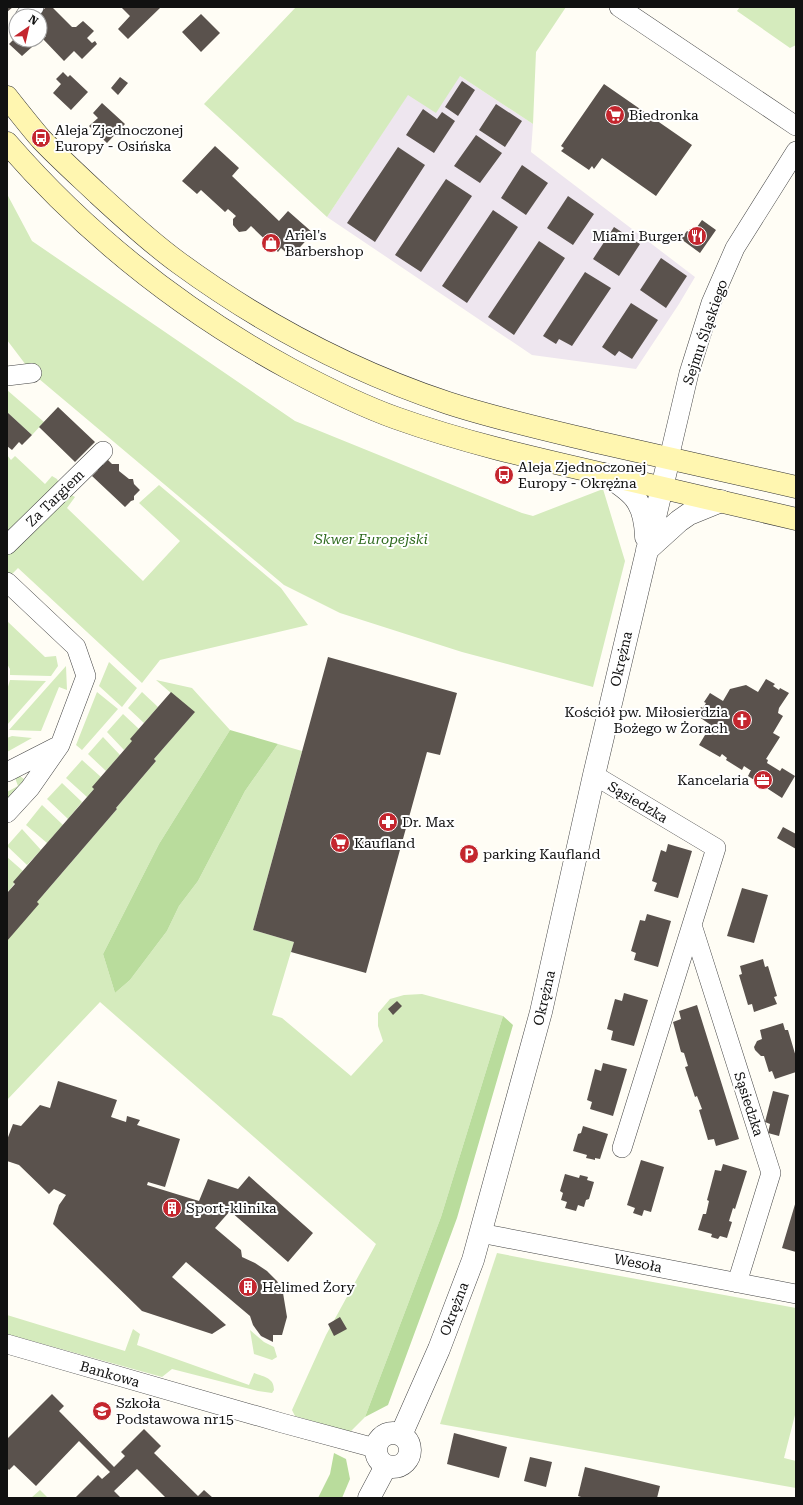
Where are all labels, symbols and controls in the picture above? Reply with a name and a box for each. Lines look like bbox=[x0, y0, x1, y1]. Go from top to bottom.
north arrow bbox=[8, 8, 48, 48]
text: N bbox=[26, 12, 41, 28]
supermarket icon: Biedronka bbox=[604, 104, 626, 126]
place label: Biedronka bbox=[629, 107, 699, 123]
place label: Aleja Zjednoczonej Europy - Osińska bbox=[55, 122, 183, 154]
bus stop icon: Aleja Zjednoczonej Europy - Osińska bbox=[30, 127, 52, 149]
restaurant icon: Miami Burger bbox=[686, 225, 708, 247]
place label: Ariel's Barbershop bbox=[285, 227, 364, 259]
place label: Miami Burger bbox=[592, 228, 683, 244]
shop icon: Ariel's Barbershop bbox=[260, 232, 282, 254]
street label: Sejmu Śląskiego bbox=[680, 277, 730, 387]
place label: Aleja Zjednoczonej Europy - Okrężna bbox=[518, 459, 646, 491]
bus stop icon: Aleja Zjednoczonej Europy - Okrężna bbox=[493, 464, 515, 486]
street label: Za Targiem bbox=[23, 466, 87, 530]
park label: Skwer Europejski bbox=[313, 531, 428, 547]
street label: Okrężna bbox=[607, 629, 635, 688]
place label: Kościół pw. Miłosierdzia Bożego w Żorach bbox=[564, 704, 728, 736]
church icon: Kościół pw. Miłosierdzia Bożego w Żorach bbox=[731, 709, 753, 731]
office icon: Kancelaria bbox=[752, 769, 774, 791]
place label: Kancelaria bbox=[677, 772, 749, 788]
street label: Sąsiedzka bbox=[605, 778, 671, 826]
pharmacy icon: Dr. Max bbox=[377, 811, 399, 833]
place label: Dr. Max bbox=[402, 814, 454, 830]
supermarket icon: Kaufland bbox=[329, 832, 351, 854]
place label: Kaufland bbox=[354, 835, 415, 851]
parking icon: parking Kaufland bbox=[458, 843, 480, 865]
place label: parking Kaufland bbox=[483, 846, 600, 862]
street label: Okrężna bbox=[530, 968, 558, 1027]
street label: Sąsiedzka bbox=[731, 1070, 767, 1139]
building icon: Sport-klinika bbox=[161, 1197, 183, 1219]
place label: Sport-klinika bbox=[186, 1200, 277, 1216]
street label: Wesoła bbox=[613, 1251, 664, 1276]
building icon: Helimed Żory bbox=[237, 1276, 259, 1298]
place label: Helimed Żory bbox=[262, 1279, 355, 1295]
street label: Okrężna bbox=[436, 1279, 472, 1338]
street label: Bankowa bbox=[78, 1358, 142, 1390]
place label: Szkoła Podstawowa nr15 bbox=[116, 1395, 234, 1427]
school or university icon: Szkoła Podstawowa nr15 bbox=[91, 1400, 113, 1422]

